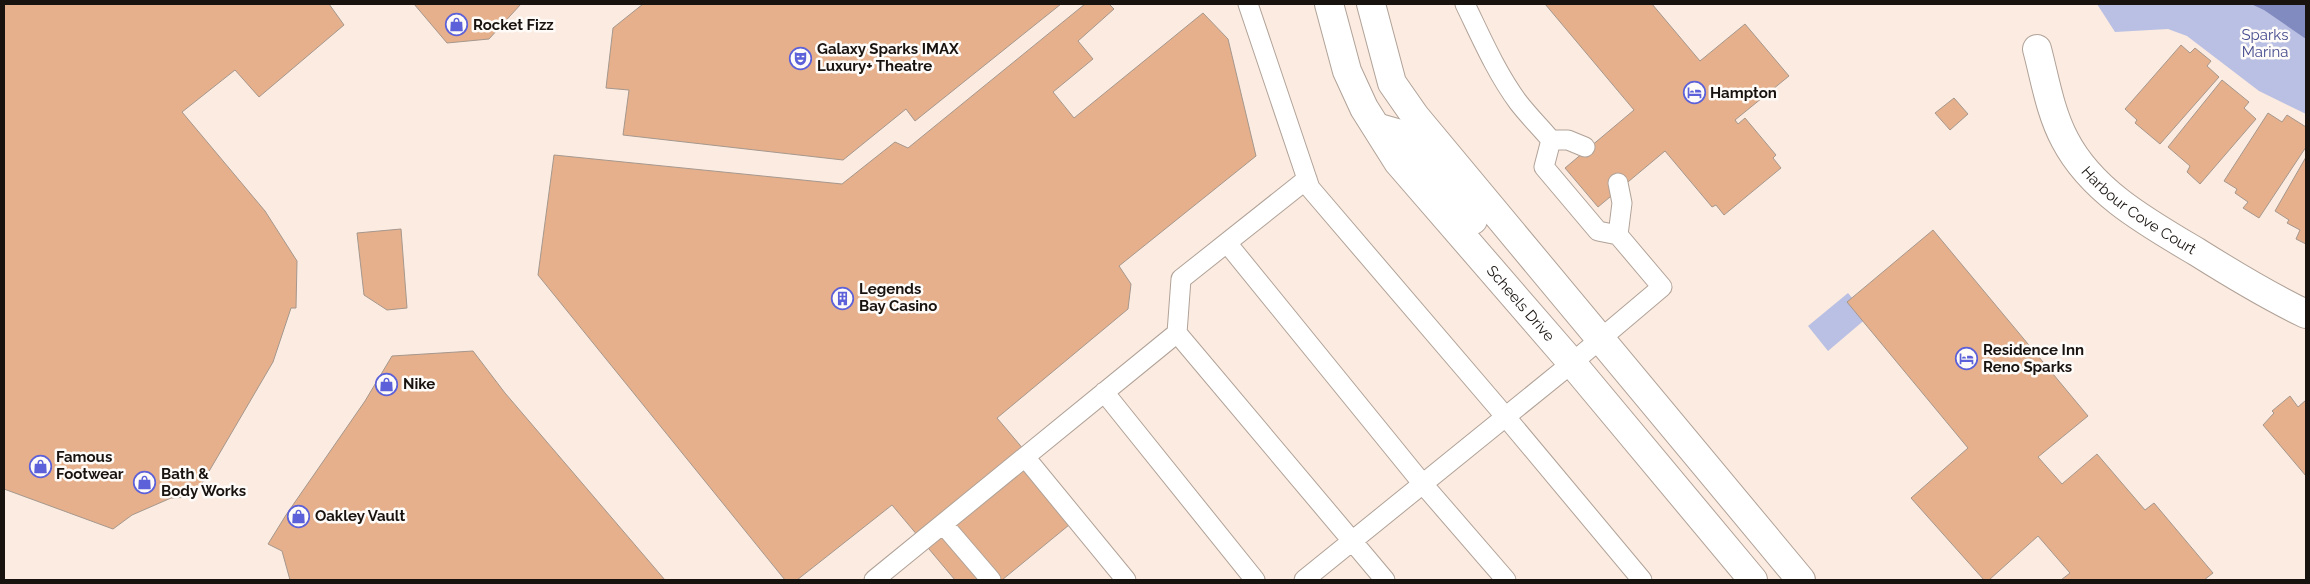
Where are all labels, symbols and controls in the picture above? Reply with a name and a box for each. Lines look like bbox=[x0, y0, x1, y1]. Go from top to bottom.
shop icon: Rocket Fizz bbox=[445, 13, 469, 37]
place label: Rocket Fizz bbox=[473, 16, 554, 34]
park label: Sparks Marina bbox=[2242, 26, 2289, 61]
place label: Galaxy Sparks IMAX Luxury+ Theatre bbox=[817, 40, 959, 75]
theatre icon: Galaxy Sparks IMAX Luxury+ Theatre bbox=[789, 46, 813, 70]
hotel icon: Hampton bbox=[1682, 81, 1706, 105]
place label: Hampton bbox=[1710, 84, 1777, 102]
street label: Harbour Cove Court bbox=[2077, 163, 2199, 258]
street label: Scheels Drive bbox=[1483, 262, 1558, 345]
place label: Legends Bay Casino bbox=[859, 280, 937, 315]
building icon: Legends Bay Casino bbox=[831, 286, 855, 310]
place label: Residence Inn Reno Sparks bbox=[1983, 341, 2084, 376]
hotel icon: Residence Inn Reno Sparks bbox=[1955, 347, 1979, 371]
shop icon: Nike bbox=[375, 372, 399, 396]
place label: Nike bbox=[403, 375, 435, 393]
place label: Famous Footwear bbox=[56, 448, 124, 483]
shop icon: Famous Footwear bbox=[28, 454, 52, 478]
place label: Bath & Body Works bbox=[161, 465, 246, 500]
shop icon: Bath & Body Works bbox=[133, 471, 157, 495]
shop icon: Oakley Vault bbox=[287, 504, 311, 528]
place label: Oakley Vault bbox=[315, 507, 405, 525]

